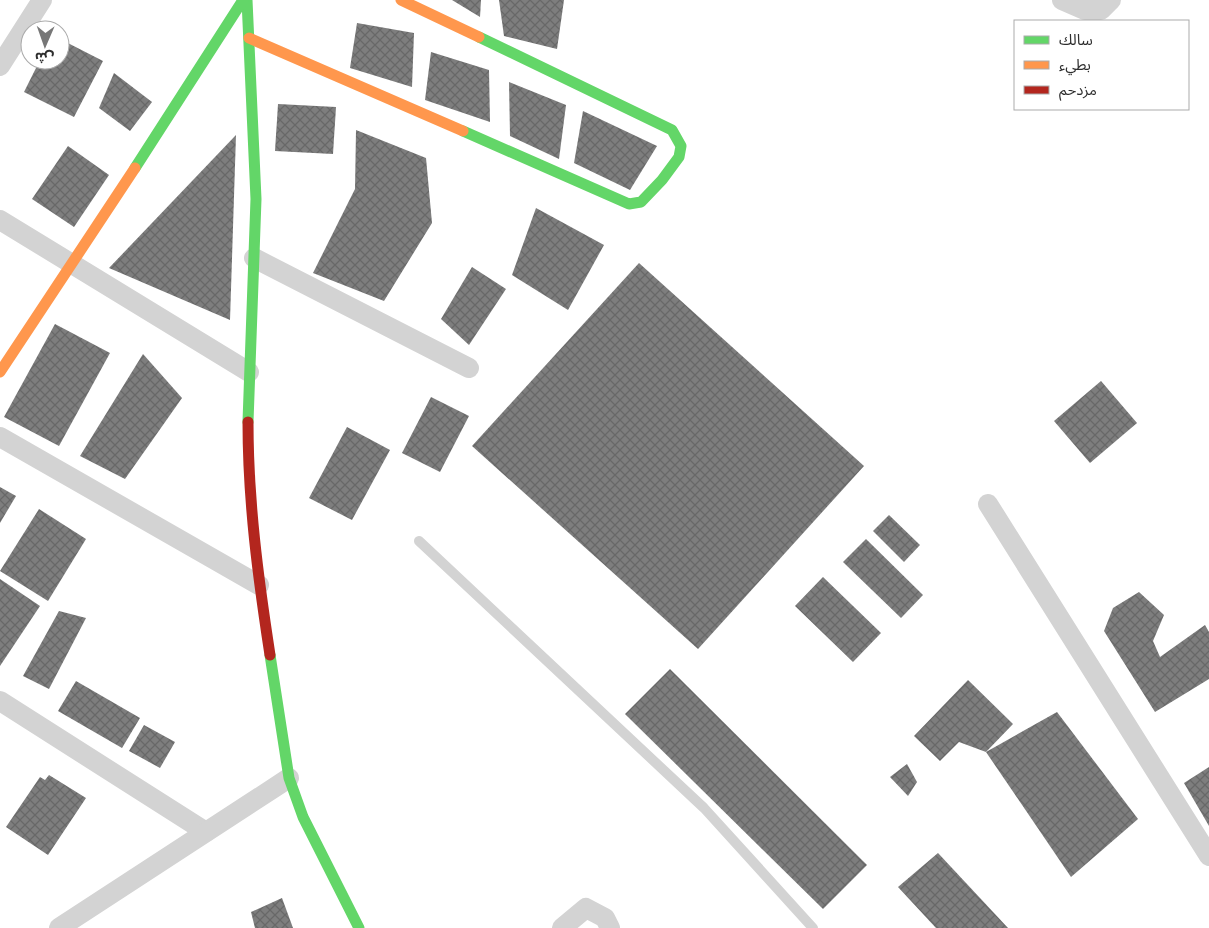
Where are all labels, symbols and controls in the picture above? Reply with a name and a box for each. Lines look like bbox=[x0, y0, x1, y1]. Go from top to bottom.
north arrow bbox=[20, 20, 70, 70]
legend bbox=[1014, 20, 1189, 110]
text: سالك bbox=[1059, 30, 1093, 49]
text: ش bbox=[35, 49, 54, 67]
text: بطيء bbox=[1059, 55, 1091, 76]
text: مزدحم bbox=[1059, 80, 1097, 101]

